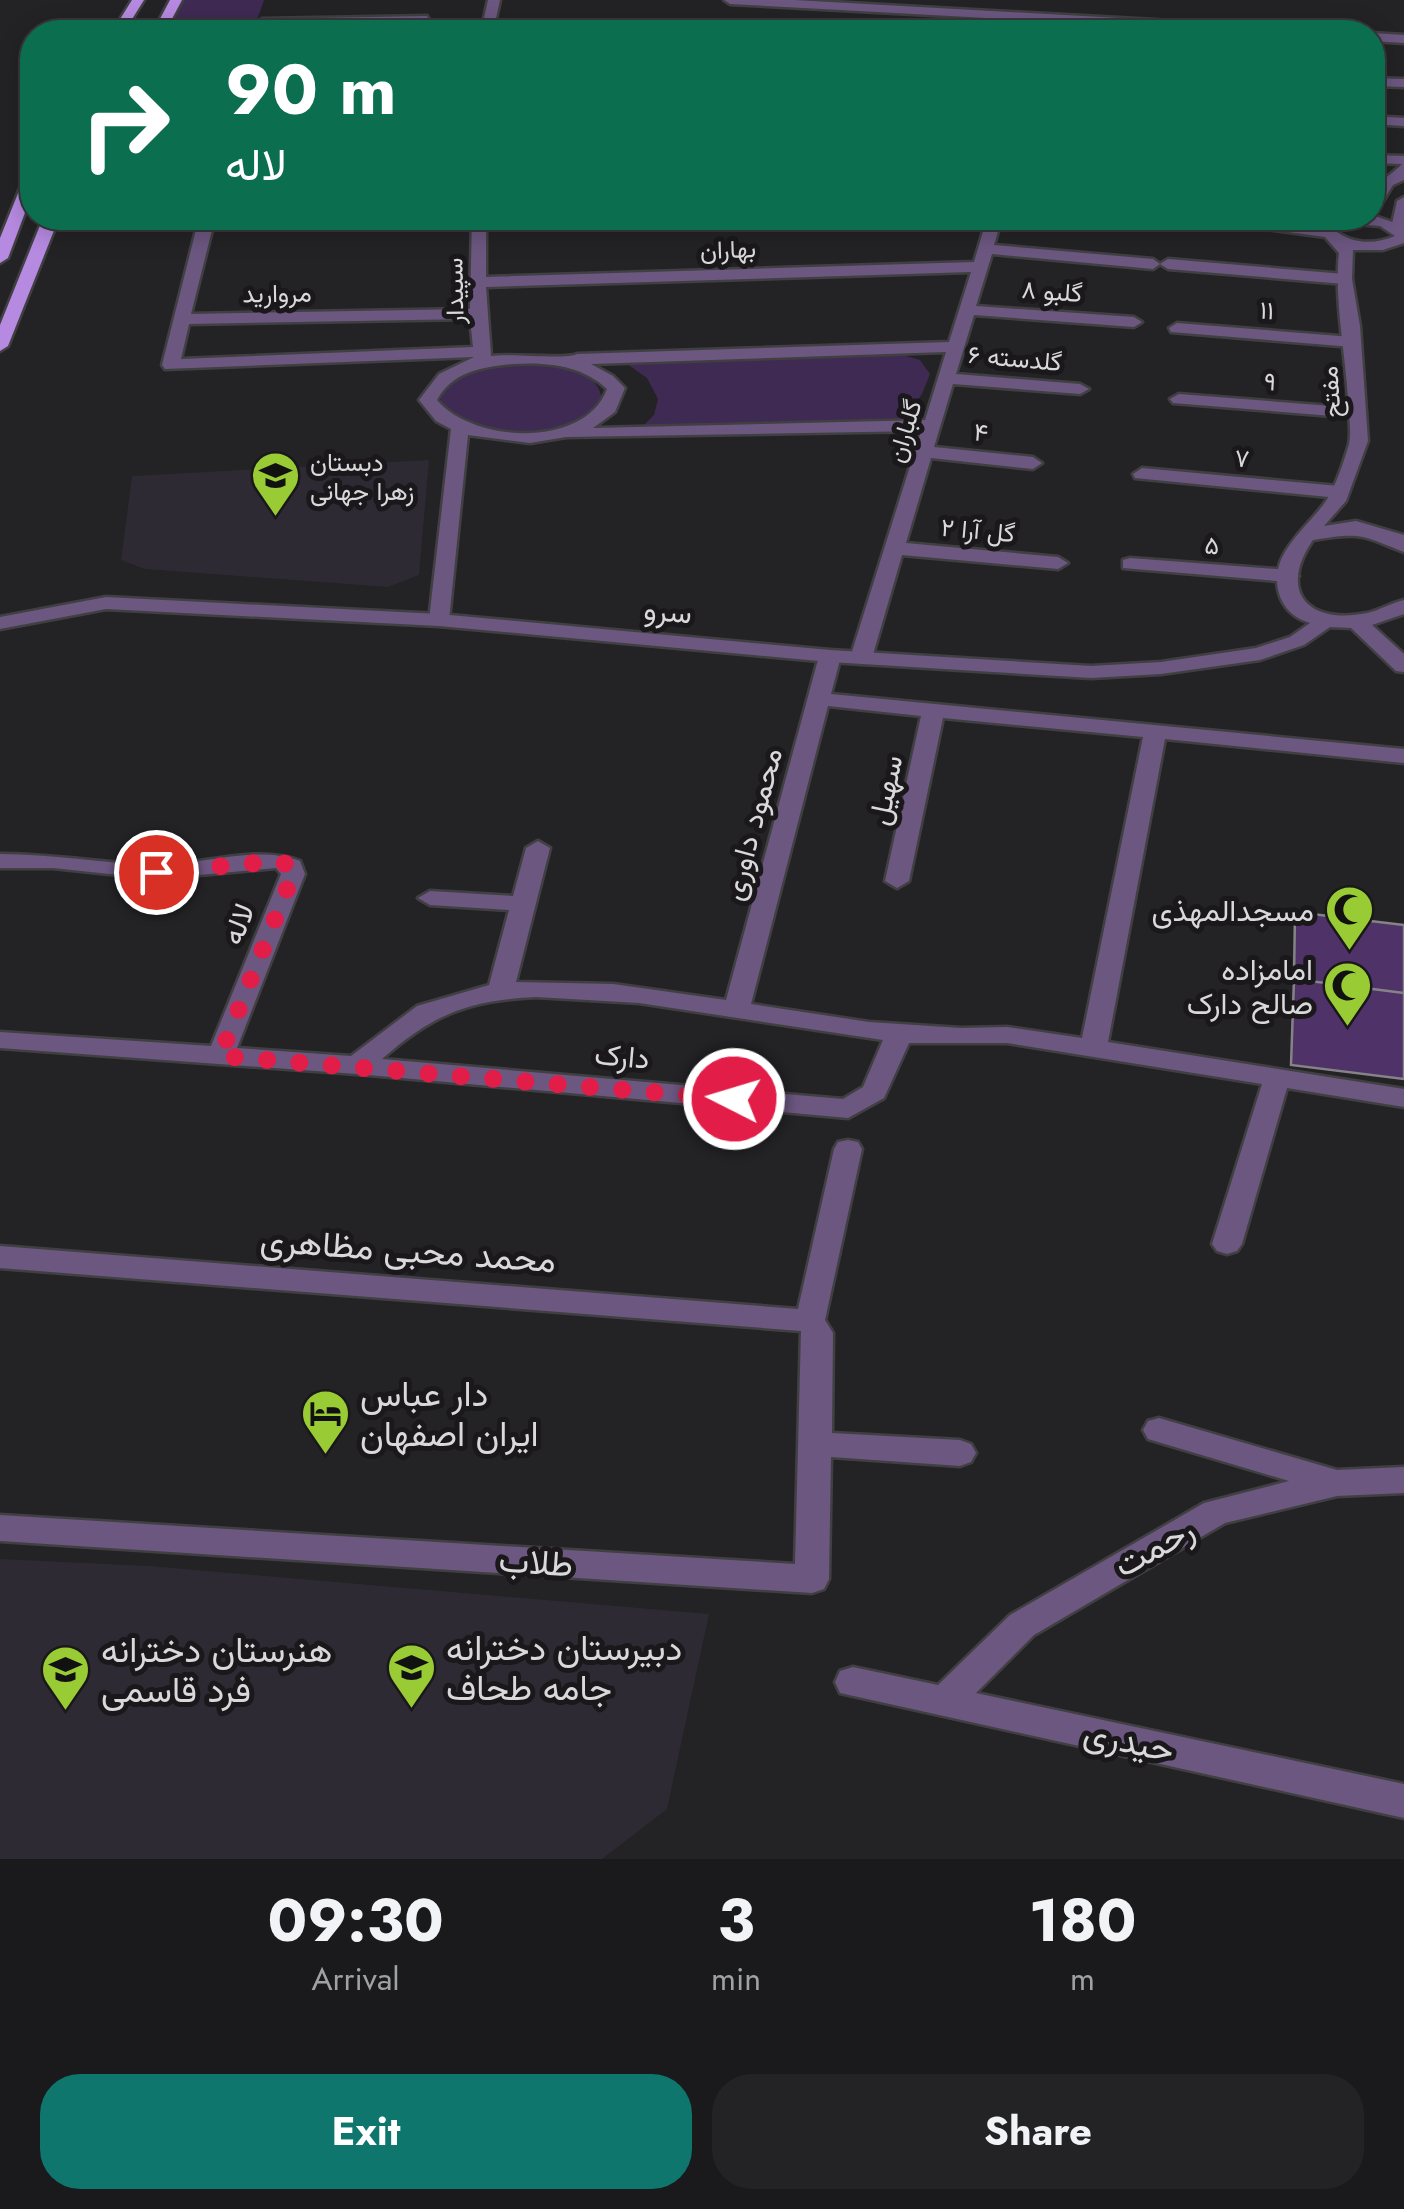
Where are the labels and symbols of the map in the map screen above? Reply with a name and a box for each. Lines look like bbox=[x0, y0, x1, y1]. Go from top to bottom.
street label: بهاران bbox=[699, 230, 757, 268]
street label: سپیدار bbox=[435, 258, 473, 325]
street label: گلبو ۸ bbox=[1020, 271, 1084, 311]
street label: مروارید bbox=[242, 274, 312, 312]
street label: ۱۱ bbox=[1259, 292, 1275, 328]
street label: گلدسته ۶ bbox=[966, 336, 1064, 380]
street label: ۹ bbox=[1262, 363, 1278, 399]
street label: مفتح bbox=[1310, 365, 1350, 419]
street label: گلباران bbox=[877, 395, 931, 467]
street label: ۴ bbox=[972, 413, 990, 451]
street label: ۷ bbox=[1233, 439, 1251, 477]
place label: دبستان زهرا جهانی bbox=[310, 444, 414, 509]
school or university icon: دبستان زهرا جهانی bbox=[249, 450, 301, 518]
street label: گل آرا ۲ bbox=[939, 509, 1017, 551]
street label: ۵ bbox=[1203, 527, 1221, 563]
street label: سرو bbox=[642, 587, 694, 635]
street label: محمود داوری bbox=[711, 743, 793, 905]
street label: سهیل bbox=[857, 751, 913, 829]
pin bbox=[114, 830, 199, 915]
mosque icon: مسجدالمهذی bbox=[1323, 884, 1375, 952]
place label: مسجدالمهذی bbox=[1151, 889, 1314, 932]
street label: لاله bbox=[210, 897, 266, 951]
place label: امامزاده صالح دارک bbox=[1187, 948, 1313, 1025]
mosque icon: امامزاده صالح دارک bbox=[1322, 960, 1374, 1028]
street label: دارک bbox=[593, 1032, 651, 1080]
position arrow bbox=[682, 1047, 786, 1151]
street label: محمد محبی مظاهری bbox=[258, 1215, 558, 1285]
place label: دار عباس ایران اصفهان bbox=[360, 1369, 539, 1459]
hotel icon: دار عباس ایران اصفهان bbox=[299, 1388, 351, 1456]
street label: رحمت bbox=[1105, 1504, 1203, 1590]
street label: طلاب bbox=[497, 1534, 575, 1590]
place label: دبیرستان دخترانه جامه طحاف bbox=[446, 1623, 682, 1713]
place label: هنرستان دخترانه فرد قاسمی bbox=[101, 1625, 332, 1715]
school or university icon: دبیرستان دخترانه جامه طحاف bbox=[385, 1642, 437, 1710]
school or university icon: هنرستان دخترانه فرد قاسمی bbox=[40, 1644, 92, 1712]
street label: حیدری bbox=[1079, 1707, 1179, 1775]

